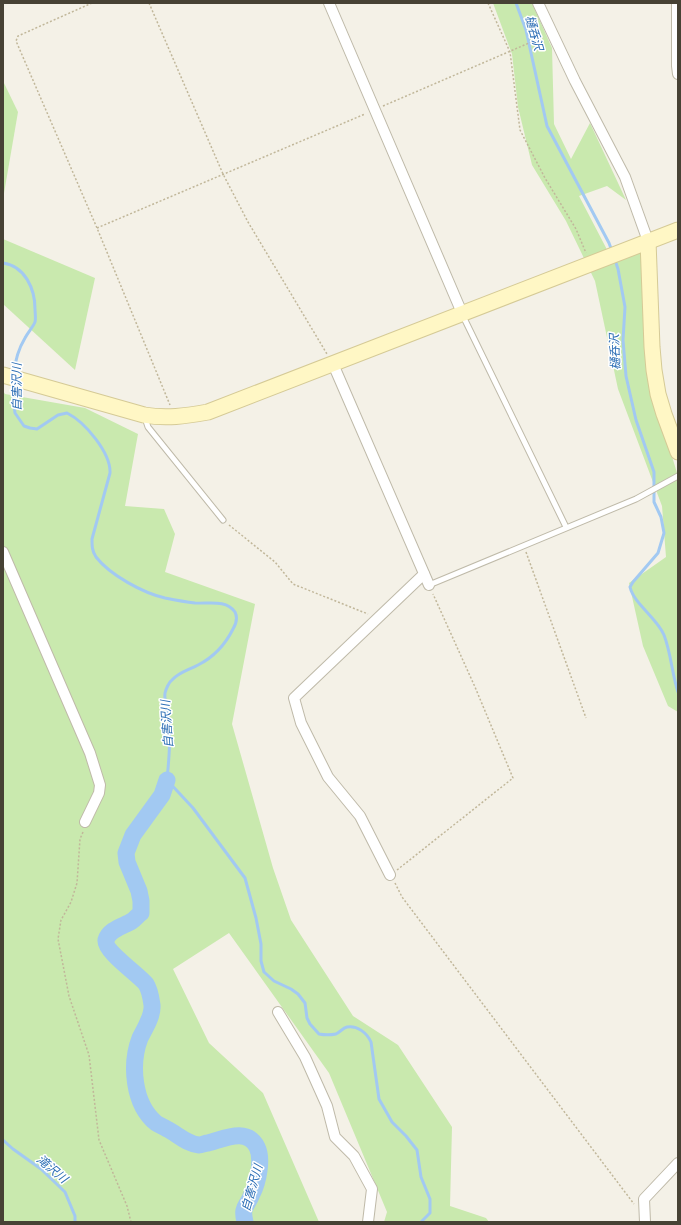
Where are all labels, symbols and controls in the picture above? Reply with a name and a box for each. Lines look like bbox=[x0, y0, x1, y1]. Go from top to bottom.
water label: 樋呑沢 bbox=[522, 14, 546, 54]
water label: 樋呑沢 bbox=[607, 332, 623, 370]
water label: 自害沢川 bbox=[10, 361, 24, 411]
water label: 自害沢川 bbox=[158, 698, 176, 748]
water label: 滝沢川 bbox=[34, 1152, 72, 1187]
water label: 自害沢川 bbox=[239, 1161, 266, 1213]

